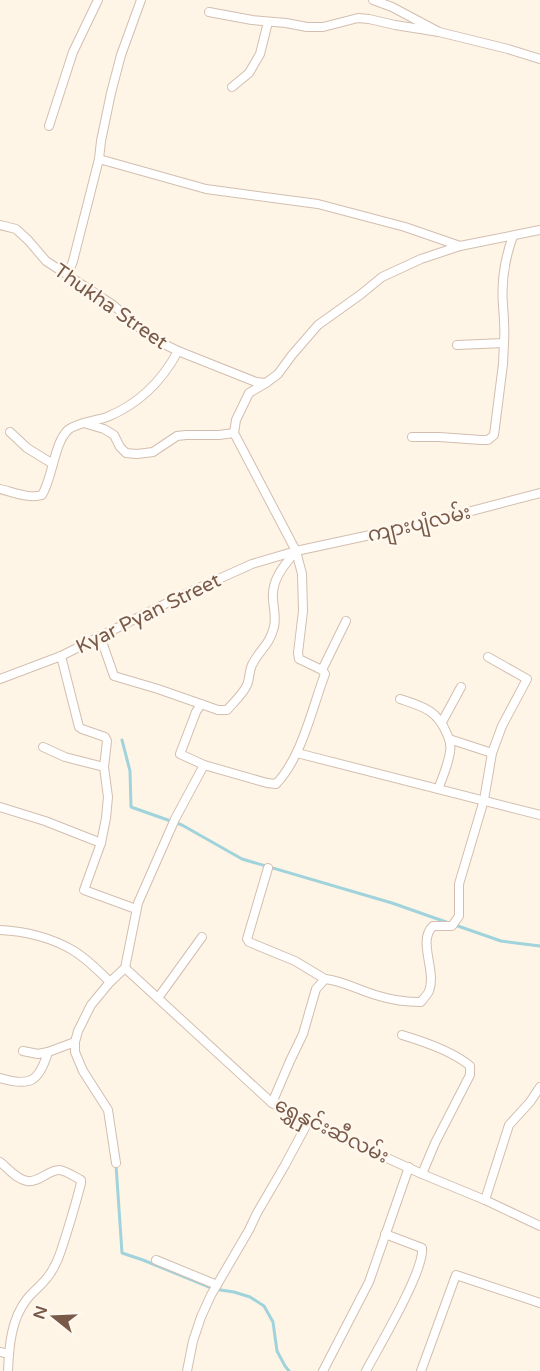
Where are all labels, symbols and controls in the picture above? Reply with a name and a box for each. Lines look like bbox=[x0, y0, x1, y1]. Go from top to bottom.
street label: Thukha Street bbox=[49, 259, 172, 355]
street label: ကျားပျံလမ်း bbox=[365, 498, 474, 550]
street label: Kyar Pyan Street bbox=[72, 568, 225, 659]
street label: ရွှေနှင်းဆီလမ်း bbox=[269, 1090, 394, 1172]
north arrow bbox=[24, 1287, 84, 1347]
text: N bbox=[29, 1303, 52, 1322]

